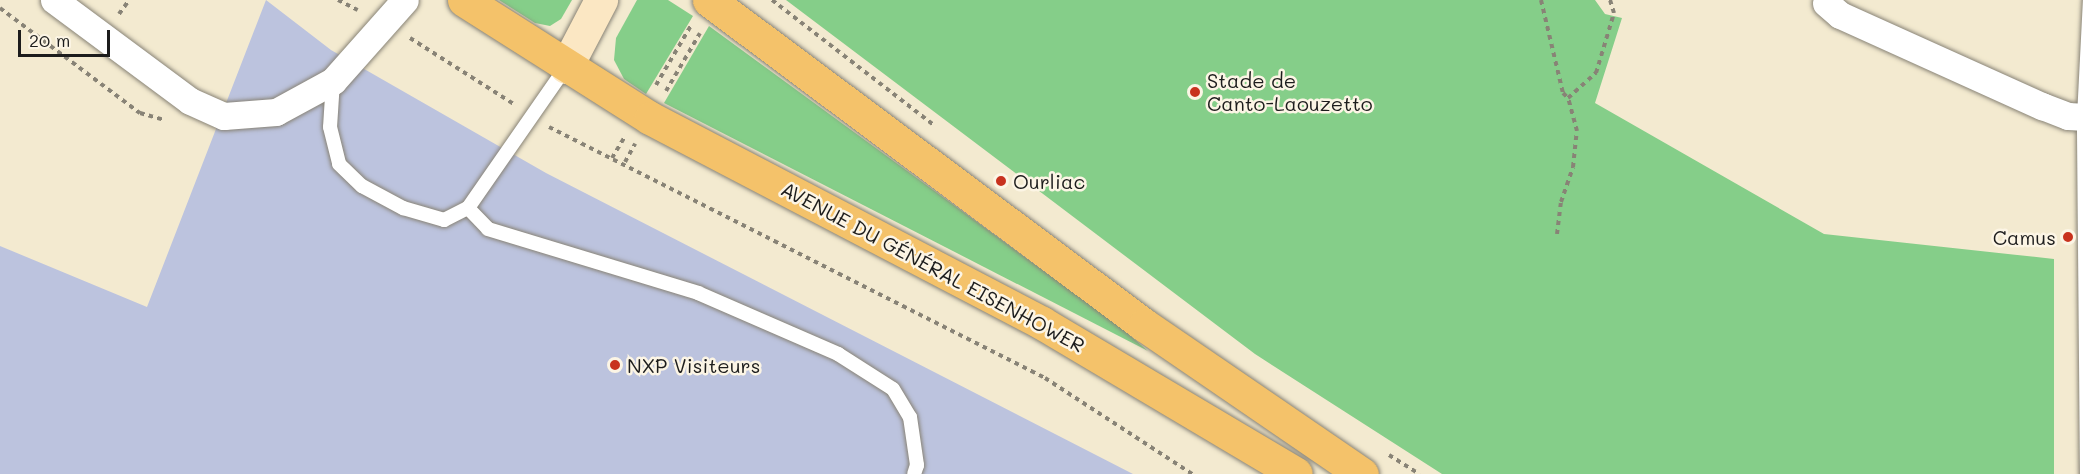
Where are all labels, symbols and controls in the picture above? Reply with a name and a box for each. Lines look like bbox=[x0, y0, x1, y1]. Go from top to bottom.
scale bar bbox=[21, 18, 112, 56]
text: 20 m bbox=[29, 28, 70, 52]
place label: Stade de Canto-Laouzetto bbox=[1207, 68, 1373, 115]
marker: Stade de Canto-Laouzetto bbox=[1188, 85, 1202, 99]
place label: Ourliac bbox=[1013, 169, 1085, 193]
marker: Ourliac bbox=[994, 174, 1008, 188]
street label: AVENUE DU GÉNÉRAL EISENHOWER bbox=[777, 177, 1089, 357]
place label: Camus bbox=[1993, 225, 2056, 249]
marker: Camus bbox=[2061, 230, 2075, 244]
place label: NXP Visiteurs bbox=[627, 353, 760, 377]
marker: NXP Visiteurs bbox=[608, 358, 622, 372]

